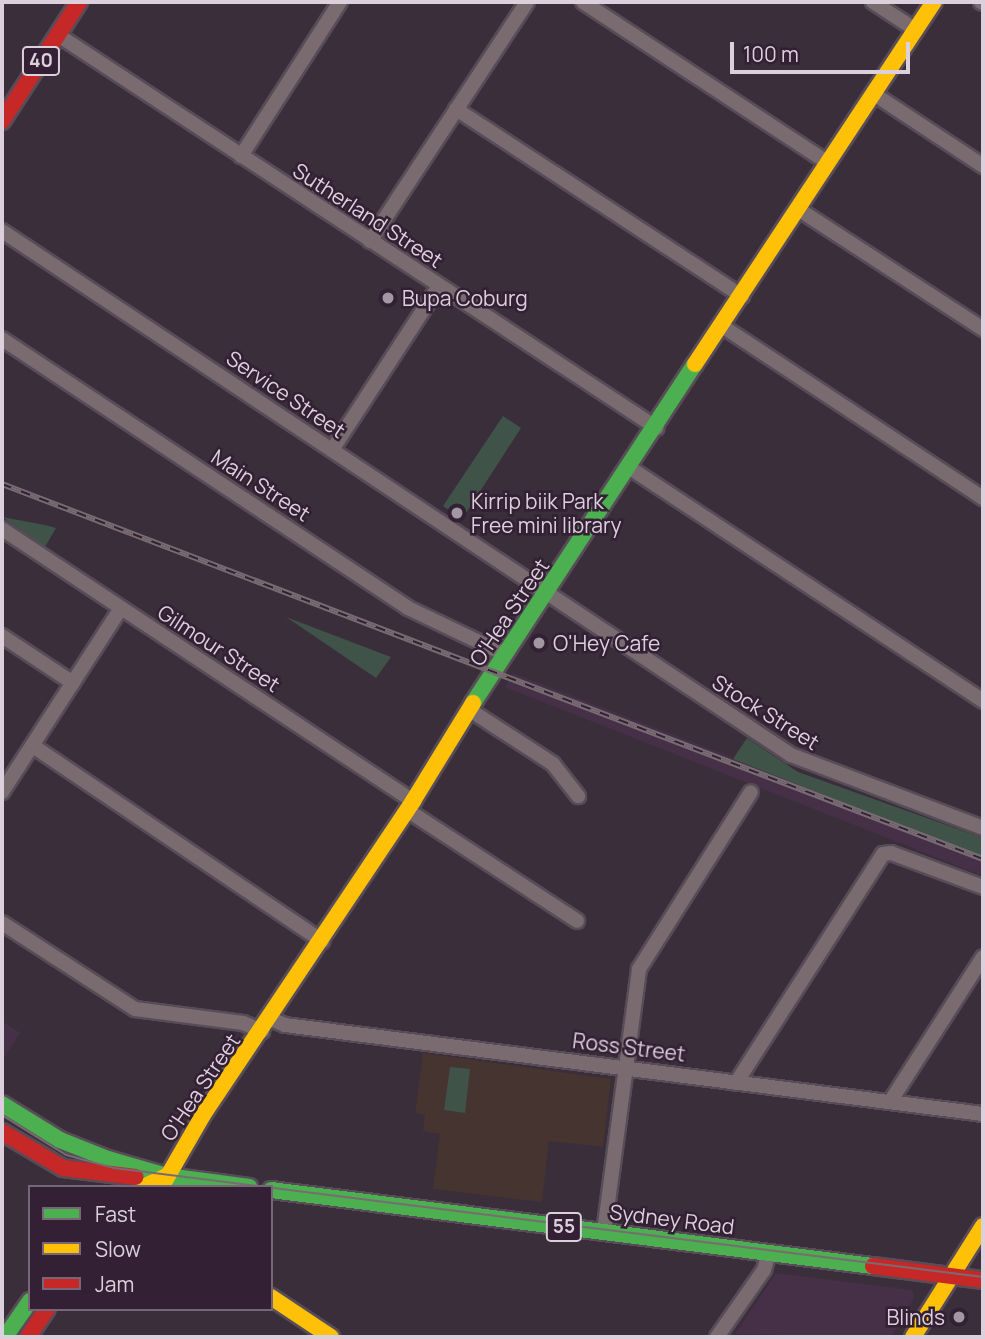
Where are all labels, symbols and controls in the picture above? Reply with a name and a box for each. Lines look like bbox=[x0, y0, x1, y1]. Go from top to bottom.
scale bar bbox=[733, 28, 913, 72]
text: 100 m bbox=[743, 40, 799, 68]
road number: 40 bbox=[22, 45, 60, 76]
street label: Sutherland Street bbox=[288, 157, 448, 273]
place label: Bupa Coburg bbox=[402, 285, 528, 311]
marker: Bupa Coburg bbox=[380, 290, 396, 306]
street label: Service Street bbox=[222, 345, 350, 443]
street label: Main Street bbox=[207, 444, 315, 526]
place label: Kirrip biik Park Free mini library bbox=[471, 488, 622, 538]
marker: Kirrip biik Park Free mini library bbox=[449, 505, 465, 521]
street label: O'Hea Street bbox=[464, 554, 554, 670]
street label: Gilmour Street bbox=[153, 599, 285, 697]
place label: O'Hey Cafe bbox=[553, 630, 660, 656]
marker: O'Hey Cafe bbox=[531, 635, 547, 651]
street label: Stock Street bbox=[708, 669, 824, 755]
street label: Ross Street bbox=[571, 1028, 687, 1066]
street label: O'Hea Street bbox=[155, 1029, 245, 1145]
legend bbox=[28, 1185, 273, 1311]
street label: Sydney Road bbox=[608, 1199, 736, 1239]
text: Fast bbox=[95, 1200, 136, 1228]
road number: 55 bbox=[545, 1212, 583, 1242]
text: Slow bbox=[95, 1235, 141, 1263]
text: Jam bbox=[95, 1270, 134, 1298]
place label: Blinds bbox=[886, 1304, 945, 1330]
marker: Blinds bbox=[951, 1309, 967, 1325]

